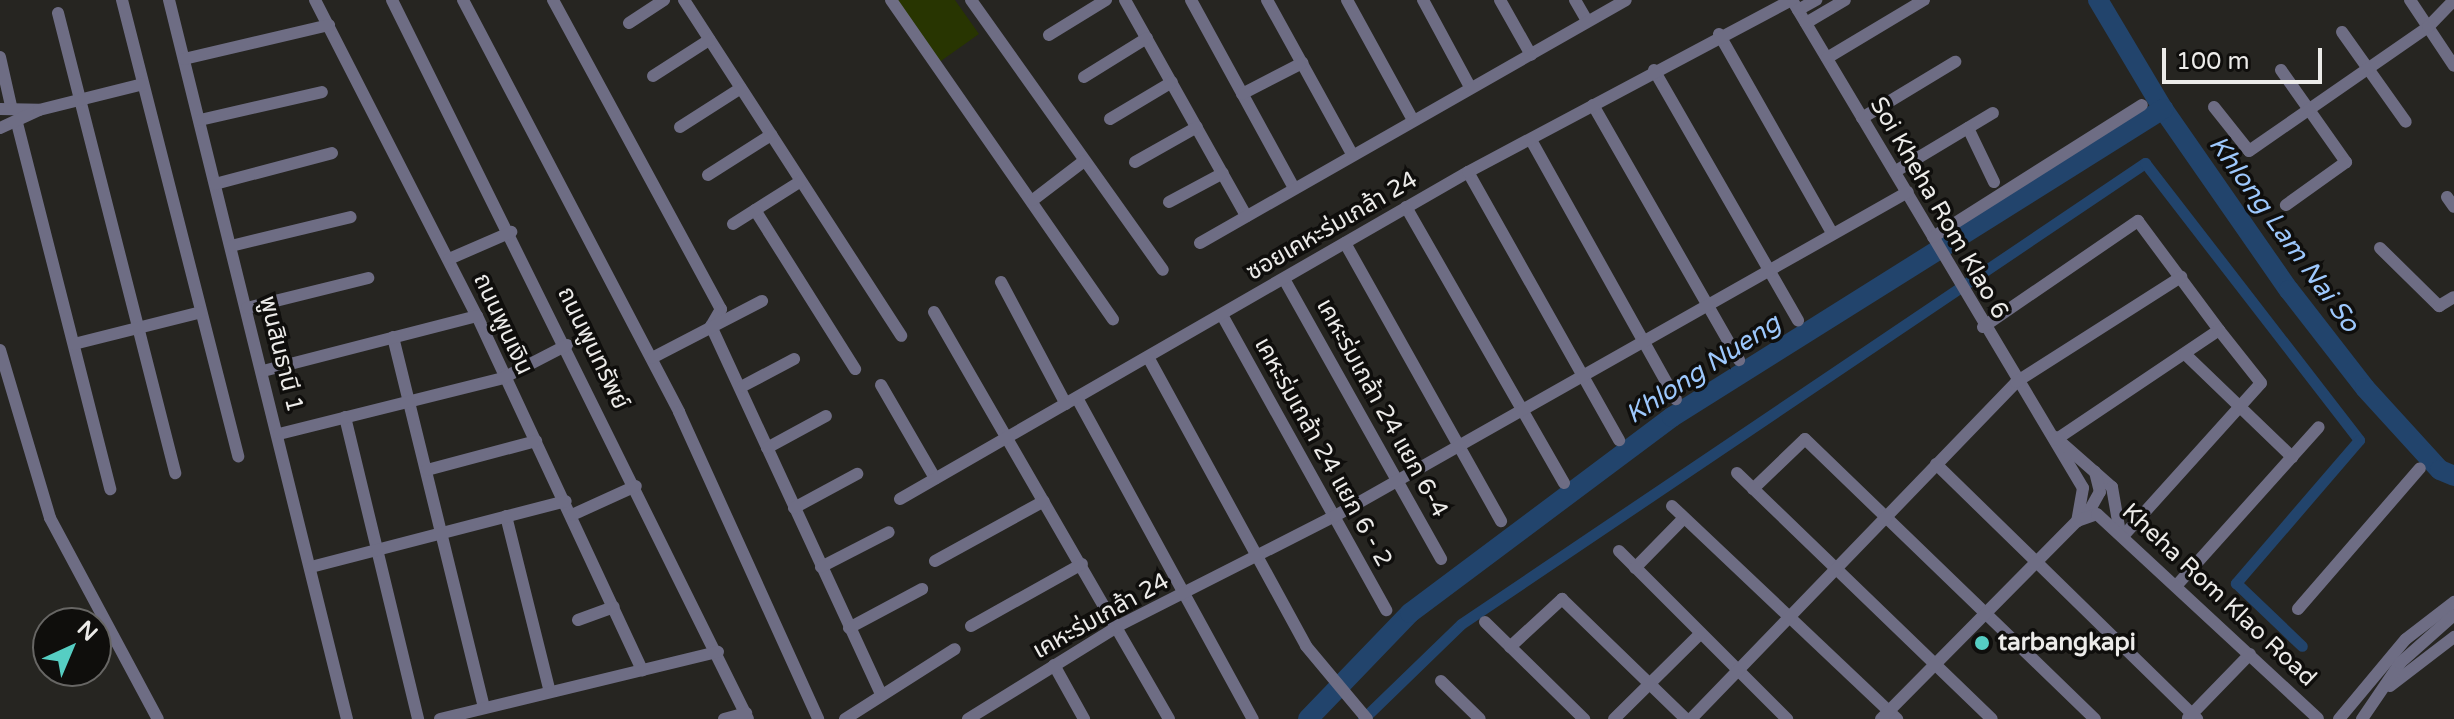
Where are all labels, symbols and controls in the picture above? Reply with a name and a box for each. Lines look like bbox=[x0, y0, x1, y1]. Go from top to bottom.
scale bar bbox=[2166, 32, 2326, 82]
text: 100 m bbox=[2176, 47, 2250, 76]
street label: Soi Kheha Rom Klao 6 bbox=[1864, 92, 2014, 324]
water label: Khlong Lam Nai So bbox=[2202, 130, 2366, 338]
street label: ซอยเคหะร่มเกล้า 24 bbox=[1241, 165, 1423, 287]
street label: ถนนพูนเงิน bbox=[467, 269, 539, 379]
street label: ถนนพูนทรัพย์ bbox=[551, 282, 635, 414]
street label: พูนสินธานี 1 bbox=[253, 293, 309, 415]
street label: เคหะร่มเกล้า 24 แยก 6-4 bbox=[1310, 294, 1454, 522]
water label: Khlong Nueng bbox=[1620, 307, 1786, 431]
street label: เคหะร่มเกล้า 24 แยก 6 - 2 bbox=[1248, 332, 1398, 572]
street label: Kheha Rom Klao Road bbox=[2116, 497, 2322, 693]
street label: เคหะร่มเกล้า 24 bbox=[1028, 567, 1174, 665]
north arrow bbox=[32, 607, 112, 687]
text: N bbox=[72, 616, 103, 647]
place label: tarbangkapi bbox=[1998, 629, 2136, 657]
marker: tarbangkapi bbox=[1973, 634, 1991, 652]

